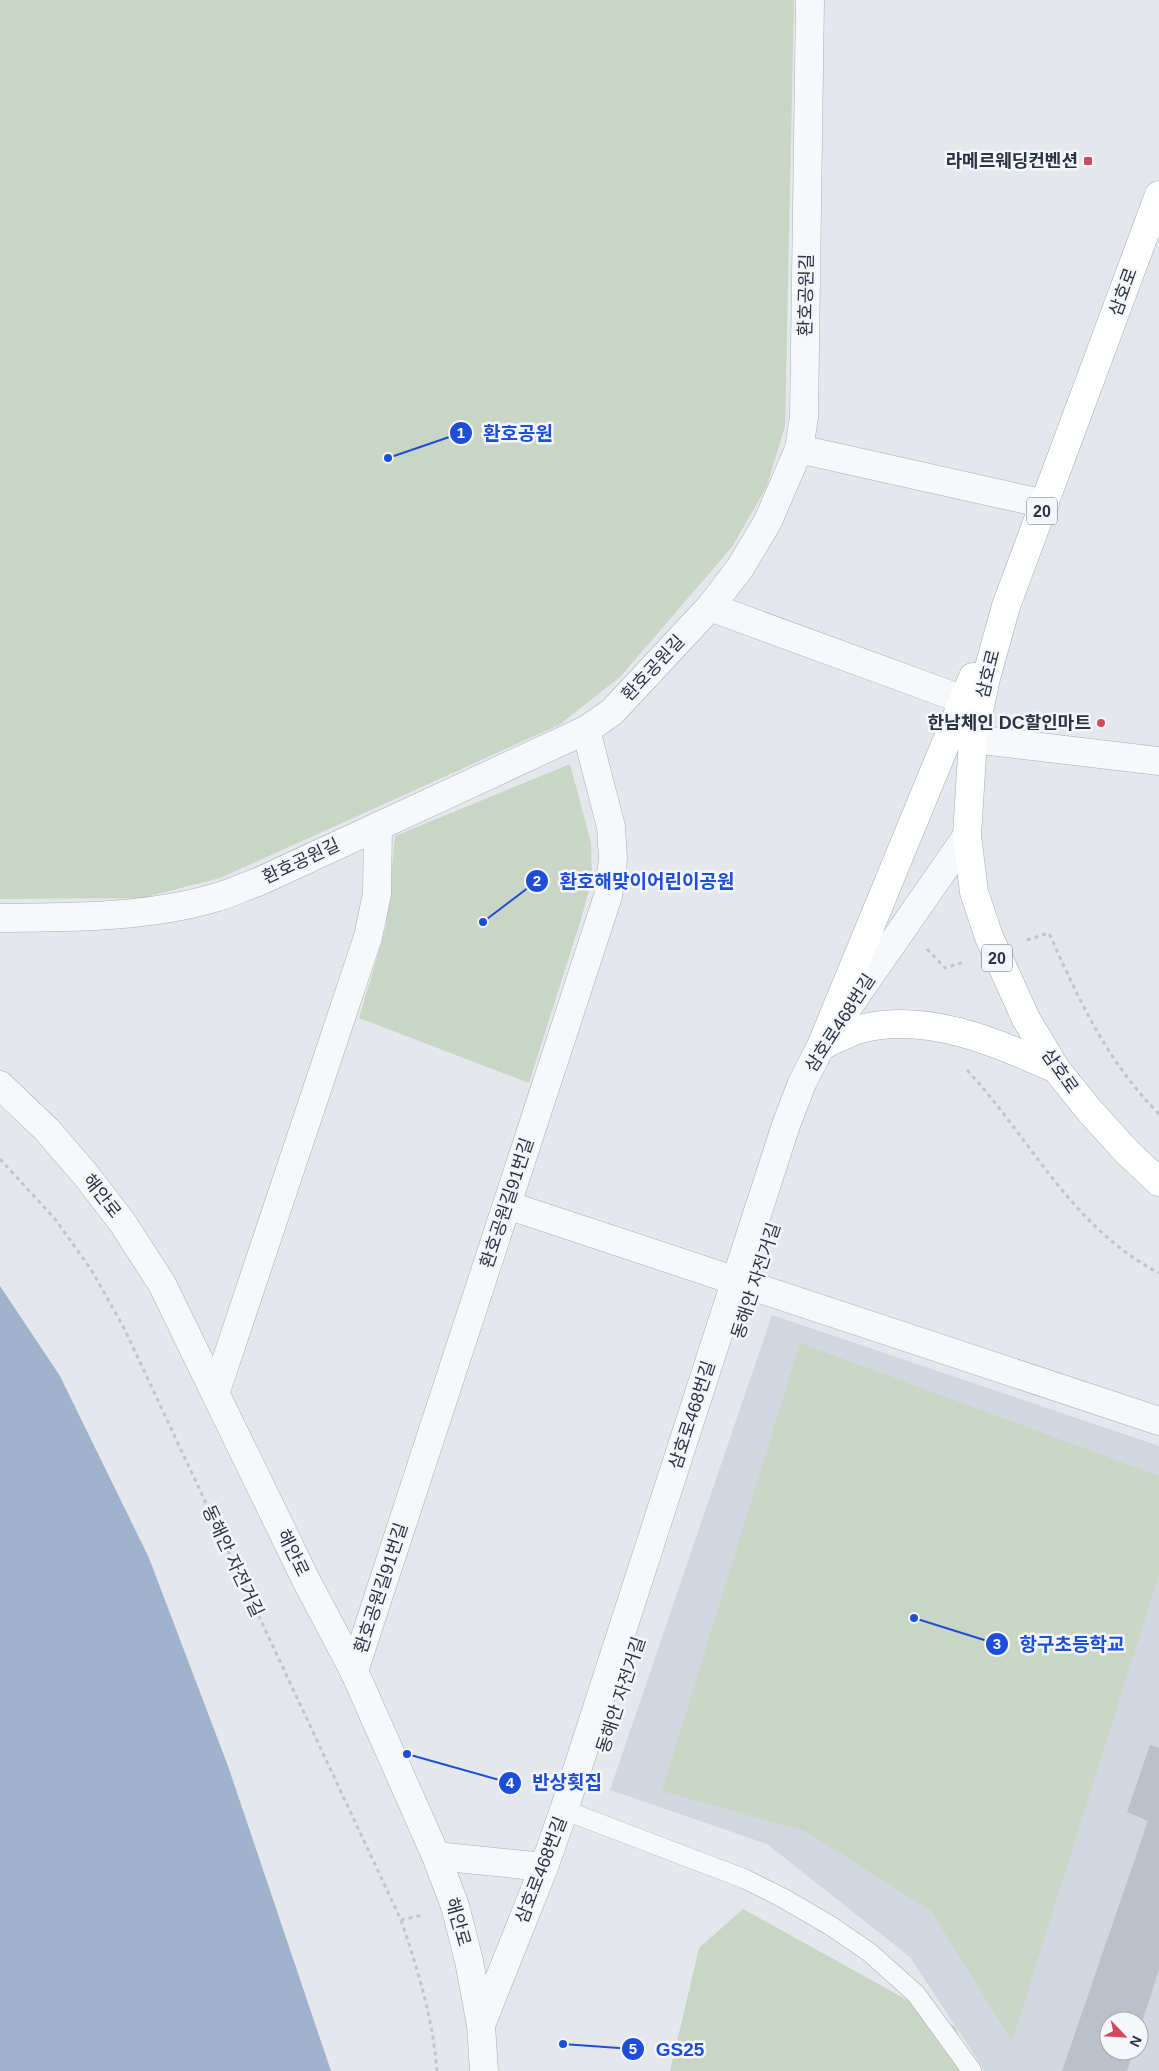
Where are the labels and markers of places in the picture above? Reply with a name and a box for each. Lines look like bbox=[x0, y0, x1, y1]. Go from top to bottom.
place label: 라메르웨딩컨벤션 bbox=[946, 151, 1078, 171]
marker: 라메르웨딩컨벤션 bbox=[1082, 155, 1094, 167]
callout: 환호공원 bbox=[449, 416, 563, 450]
place label: 한남체인 DC할인마트 bbox=[928, 713, 1091, 733]
marker: 한남체인 DC할인마트 bbox=[1095, 717, 1107, 729]
callout: 환호해맞이어린이공원 bbox=[525, 864, 744, 898]
callout: 항구초등학교 bbox=[985, 1627, 1135, 1661]
callout: 반상횟집 bbox=[497, 1766, 612, 1800]
callout: GS25 bbox=[621, 2032, 714, 2066]

